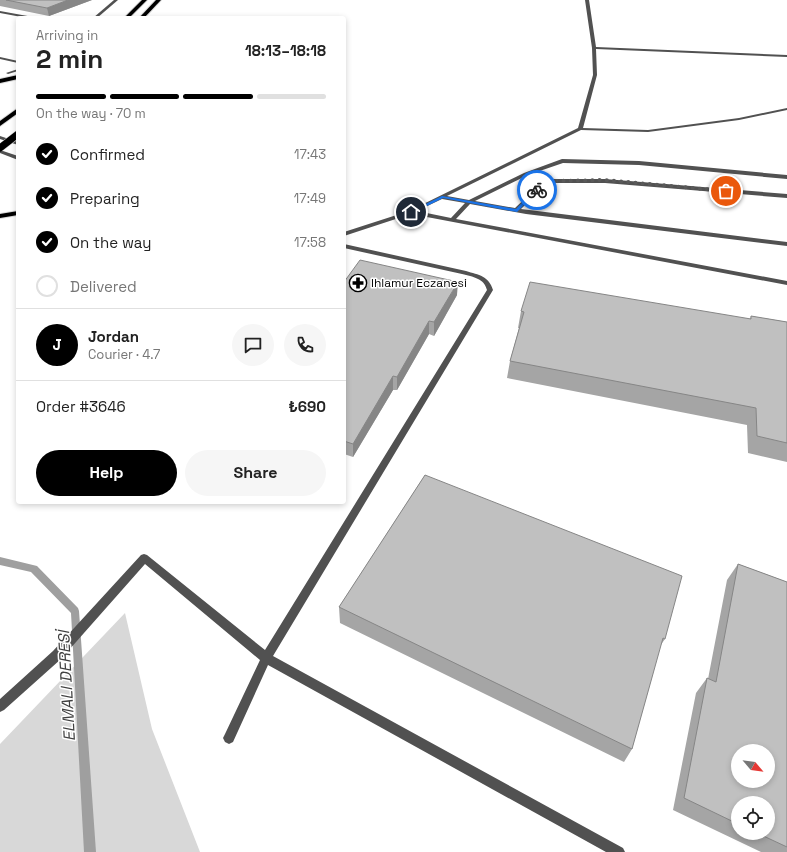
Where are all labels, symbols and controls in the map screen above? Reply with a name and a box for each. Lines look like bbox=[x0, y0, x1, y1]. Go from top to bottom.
text: Arriving in bbox=[36, 27, 98, 44]
text: 18:13–18:18 bbox=[245, 41, 326, 60]
text: 2 min bbox=[36, 42, 103, 76]
text: On the way · 70 m bbox=[36, 105, 146, 122]
icon: check bbox=[36, 143, 58, 165]
text: Confirmed bbox=[70, 145, 145, 164]
text: 17:43 bbox=[294, 146, 326, 163]
courier bbox=[517, 170, 557, 210]
pin bbox=[709, 174, 743, 208]
icon: bike bbox=[526, 179, 548, 201]
icon: bag bbox=[715, 180, 737, 202]
icon: check bbox=[36, 187, 58, 209]
text: Preparing bbox=[70, 189, 140, 208]
text: 17:49 bbox=[294, 190, 326, 207]
pin bbox=[394, 195, 428, 229]
icon: home bbox=[400, 201, 422, 223]
icon: check bbox=[36, 231, 58, 253]
text: On the way bbox=[70, 233, 151, 252]
text: 17:58 bbox=[294, 234, 326, 251]
pharmacy icon: Ihlamur Eczanesi bbox=[348, 273, 368, 293]
place label: Ihlamur Eczanesi bbox=[371, 275, 467, 291]
text: Delivered bbox=[70, 277, 137, 296]
button: chat bbox=[232, 324, 274, 366]
button: phone bbox=[284, 324, 326, 366]
text: Jordan bbox=[88, 327, 139, 346]
text: J bbox=[52, 335, 62, 354]
text: Courier · 4.7 bbox=[88, 346, 160, 363]
text: Order #3646 bbox=[36, 397, 126, 416]
text: ₺690 bbox=[288, 397, 326, 416]
button: Help bbox=[36, 450, 177, 496]
button: Share bbox=[185, 450, 326, 496]
water label: ELMALI DERESİ bbox=[53, 627, 80, 742]
north arrow bbox=[731, 744, 775, 788]
map controls bbox=[731, 744, 775, 840]
button: locate bbox=[731, 796, 775, 840]

